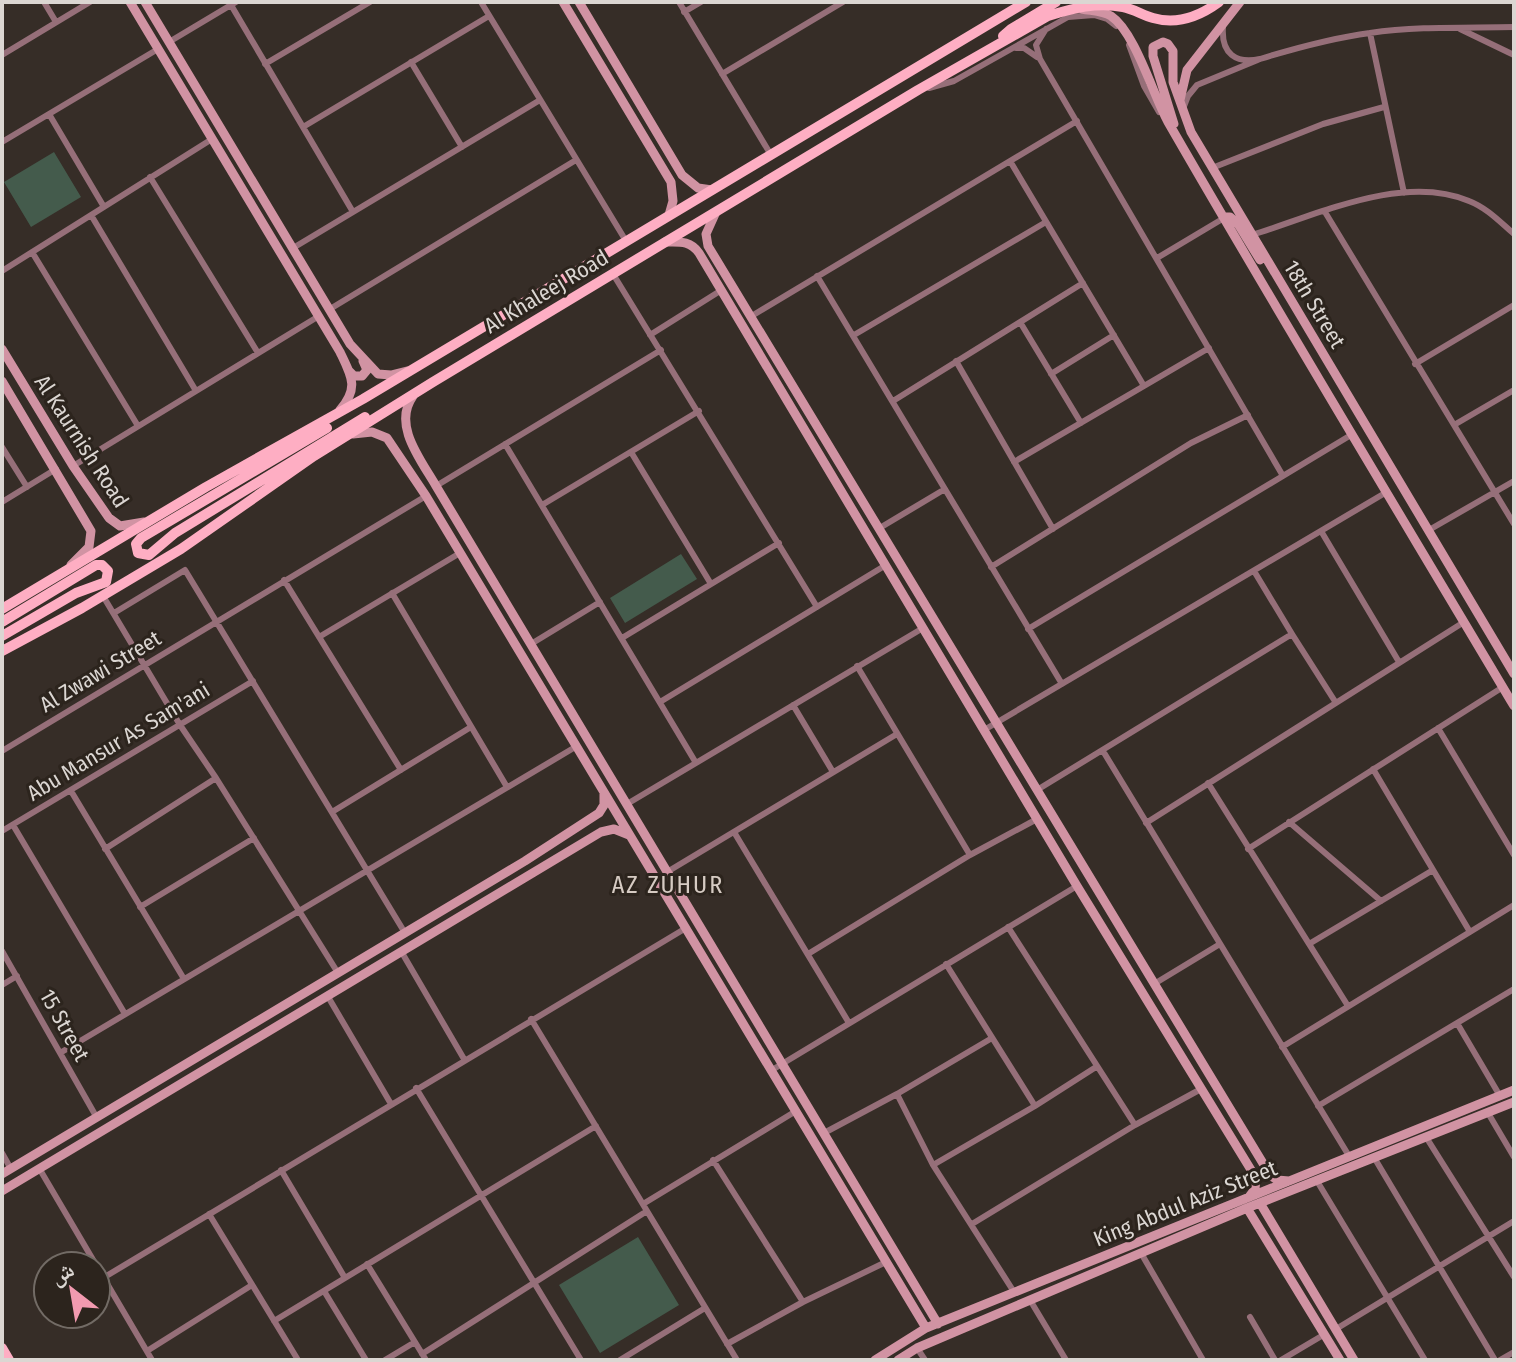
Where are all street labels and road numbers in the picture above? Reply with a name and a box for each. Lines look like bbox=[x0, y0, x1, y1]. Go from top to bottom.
street label: Al Khaleej Road bbox=[479, 244, 613, 339]
street label: 18th Street bbox=[1278, 255, 1352, 354]
street label: Al Kaurnish Road bbox=[29, 370, 135, 513]
street label: Al Zwawi Street bbox=[35, 624, 167, 718]
street label: Abu Mansur As Sam'ani bbox=[22, 676, 214, 807]
street label: 15 Street bbox=[34, 985, 96, 1067]
street label: King Abdul Aziz Street bbox=[1089, 1154, 1282, 1253]

